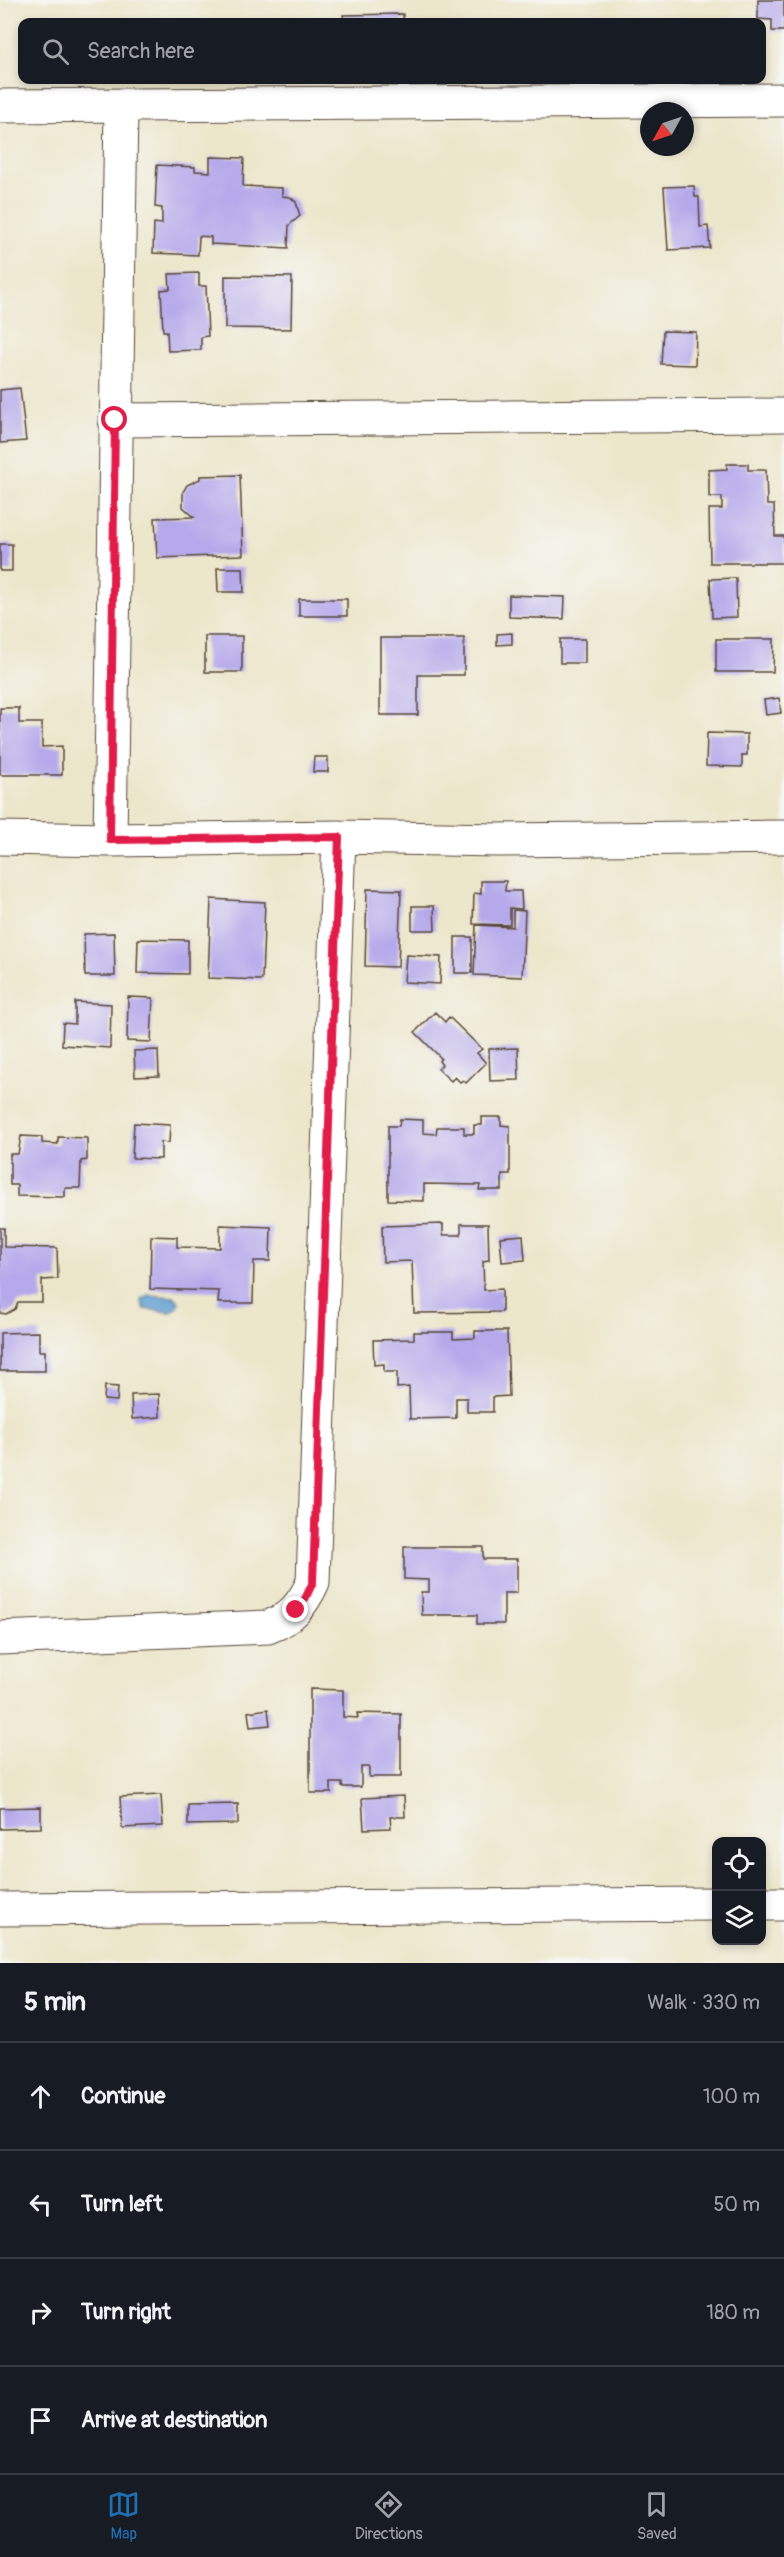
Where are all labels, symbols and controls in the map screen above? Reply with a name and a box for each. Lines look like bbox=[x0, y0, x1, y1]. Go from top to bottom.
search box bbox=[18, 18, 766, 84]
icon: search bbox=[39, 35, 72, 68]
text: Search here bbox=[87, 37, 194, 65]
north arrow bbox=[640, 102, 694, 156]
route start bbox=[101, 406, 127, 432]
route end bbox=[282, 1596, 308, 1622]
map controls bbox=[712, 1837, 766, 1945]
button: locate bbox=[712, 1837, 766, 1891]
button: layers bbox=[712, 1891, 766, 1945]
text: 5 min bbox=[24, 1986, 86, 2018]
text: Walk · 330 m bbox=[647, 1990, 760, 2015]
icon: ahead bbox=[24, 2080, 57, 2113]
text: Continue bbox=[81, 2082, 165, 2110]
text: 100 m bbox=[703, 2084, 760, 2109]
icon: left bbox=[24, 2188, 57, 2221]
text: Turn left bbox=[81, 2190, 163, 2218]
text: 50 m bbox=[713, 2192, 760, 2217]
icon: right bbox=[24, 2296, 57, 2329]
text: Turn right bbox=[81, 2298, 171, 2326]
text: 180 m bbox=[706, 2300, 760, 2325]
icon: arrive bbox=[24, 2404, 57, 2437]
text: Arrive at destination bbox=[81, 2406, 267, 2434]
tab: Map bbox=[107, 2488, 140, 2544]
tab: Directions bbox=[355, 2488, 423, 2544]
tab: Saved bbox=[637, 2488, 677, 2544]

